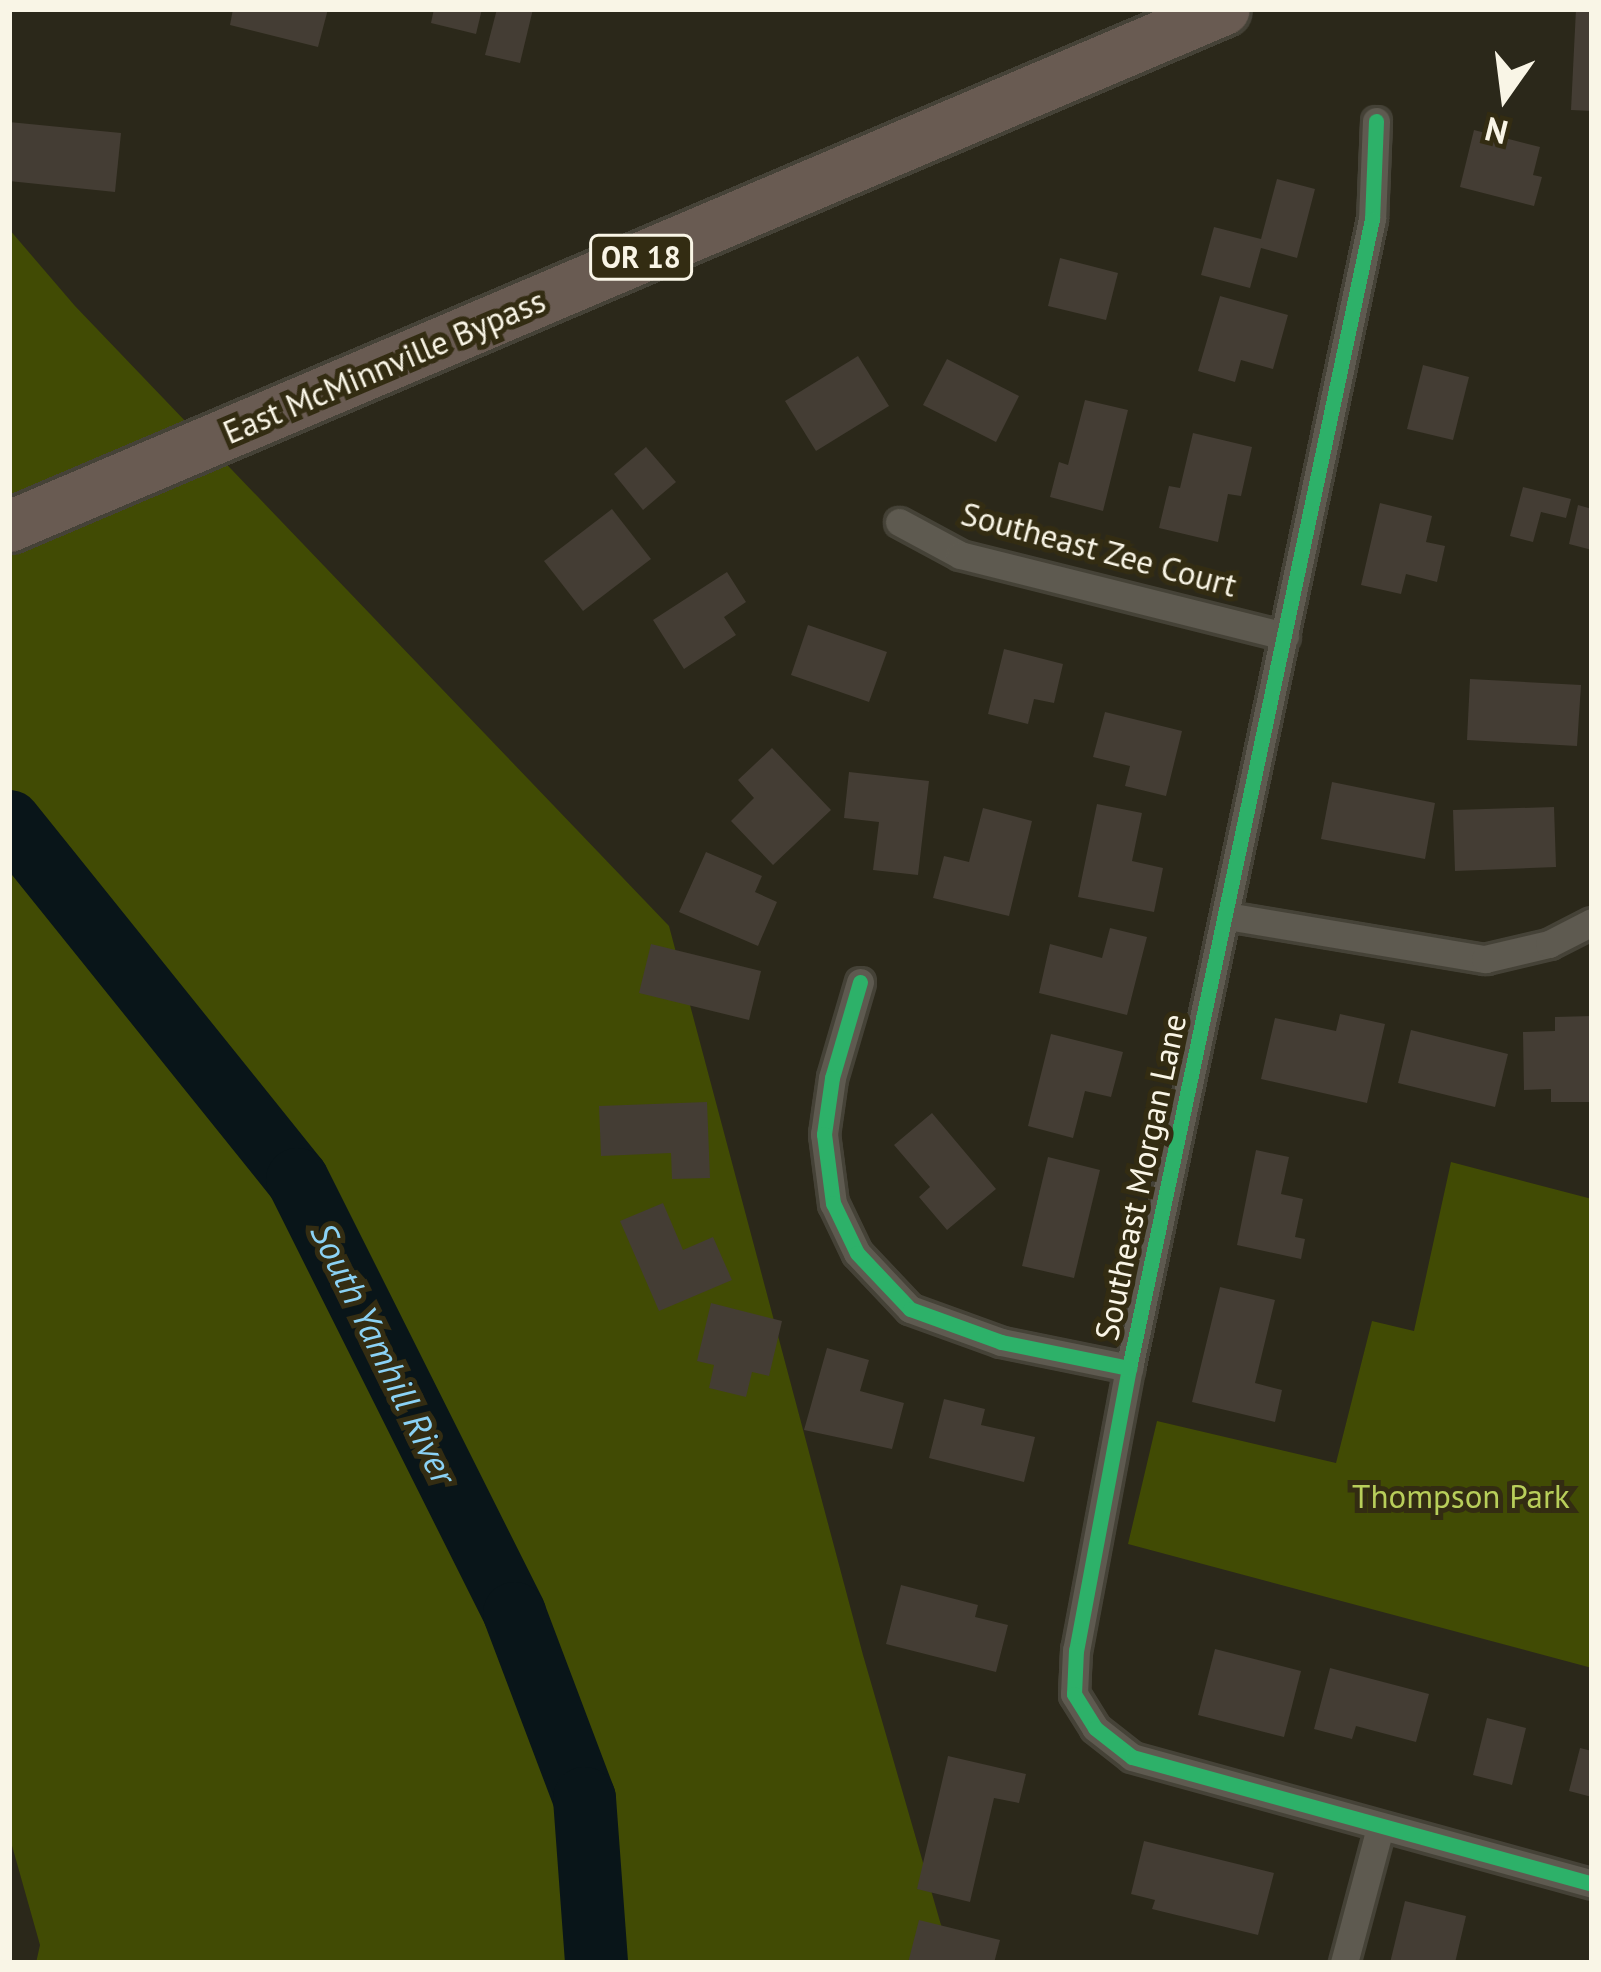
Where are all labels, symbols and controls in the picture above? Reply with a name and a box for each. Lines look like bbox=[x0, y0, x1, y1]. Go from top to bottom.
north arrow bbox=[1445, 36, 1565, 156]
text: N bbox=[1480, 108, 1512, 155]
road number: OR 18 bbox=[587, 233, 695, 281]
street label: East McMinnville Bypass bbox=[217, 280, 551, 452]
street label: Southeast Zee Court bbox=[957, 493, 1241, 605]
street label: Southeast Morgan Lane bbox=[1086, 1010, 1194, 1344]
water label: South Yamhill River bbox=[302, 1215, 466, 1491]
park label: Thompson Park bbox=[1352, 1476, 1570, 1516]

